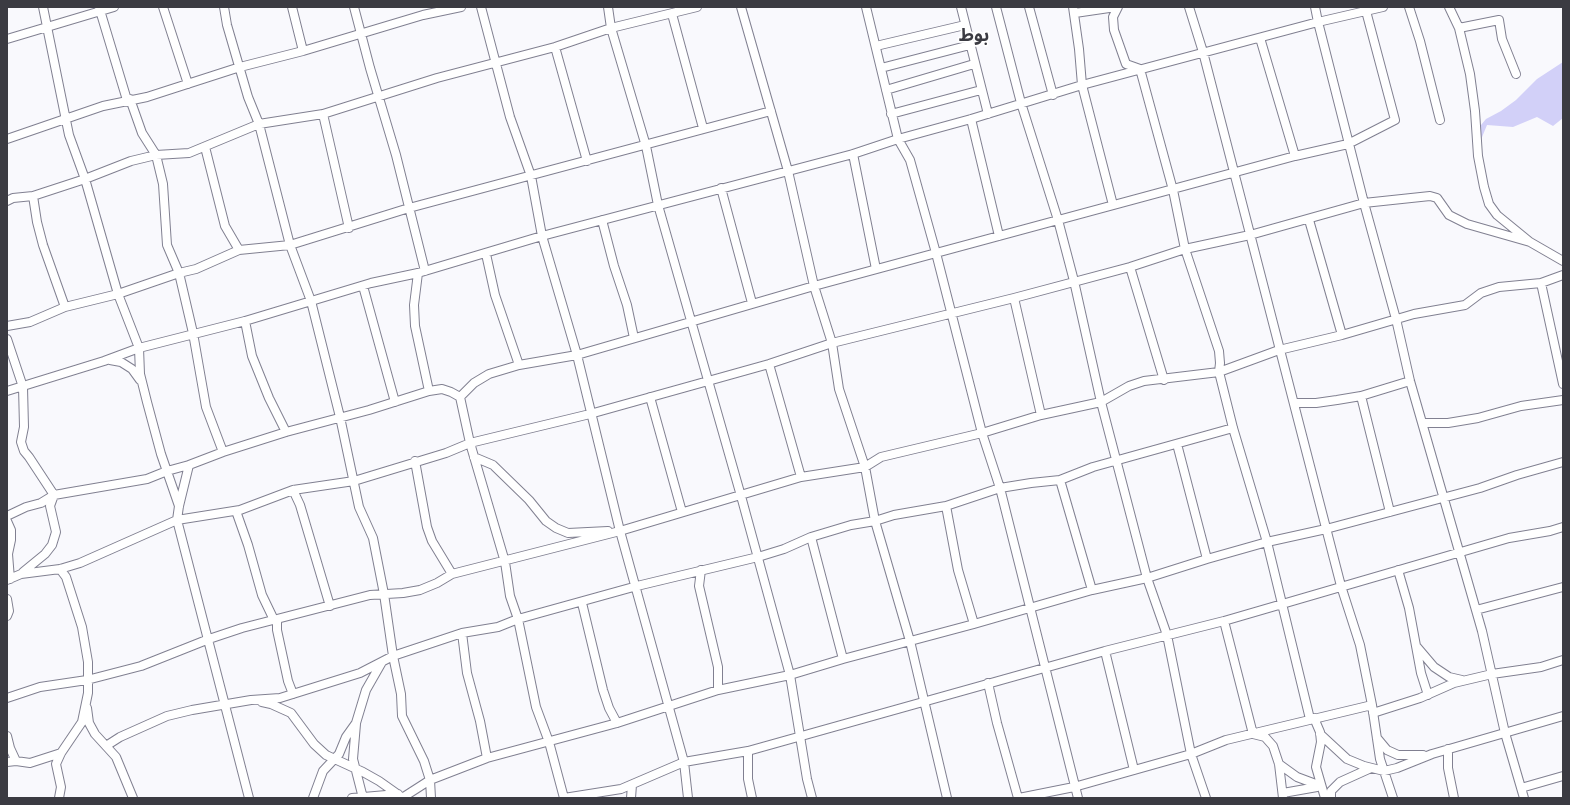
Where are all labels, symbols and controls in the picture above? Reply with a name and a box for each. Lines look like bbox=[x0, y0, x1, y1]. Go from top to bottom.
district label: بوط bbox=[959, 26, 989, 48]

